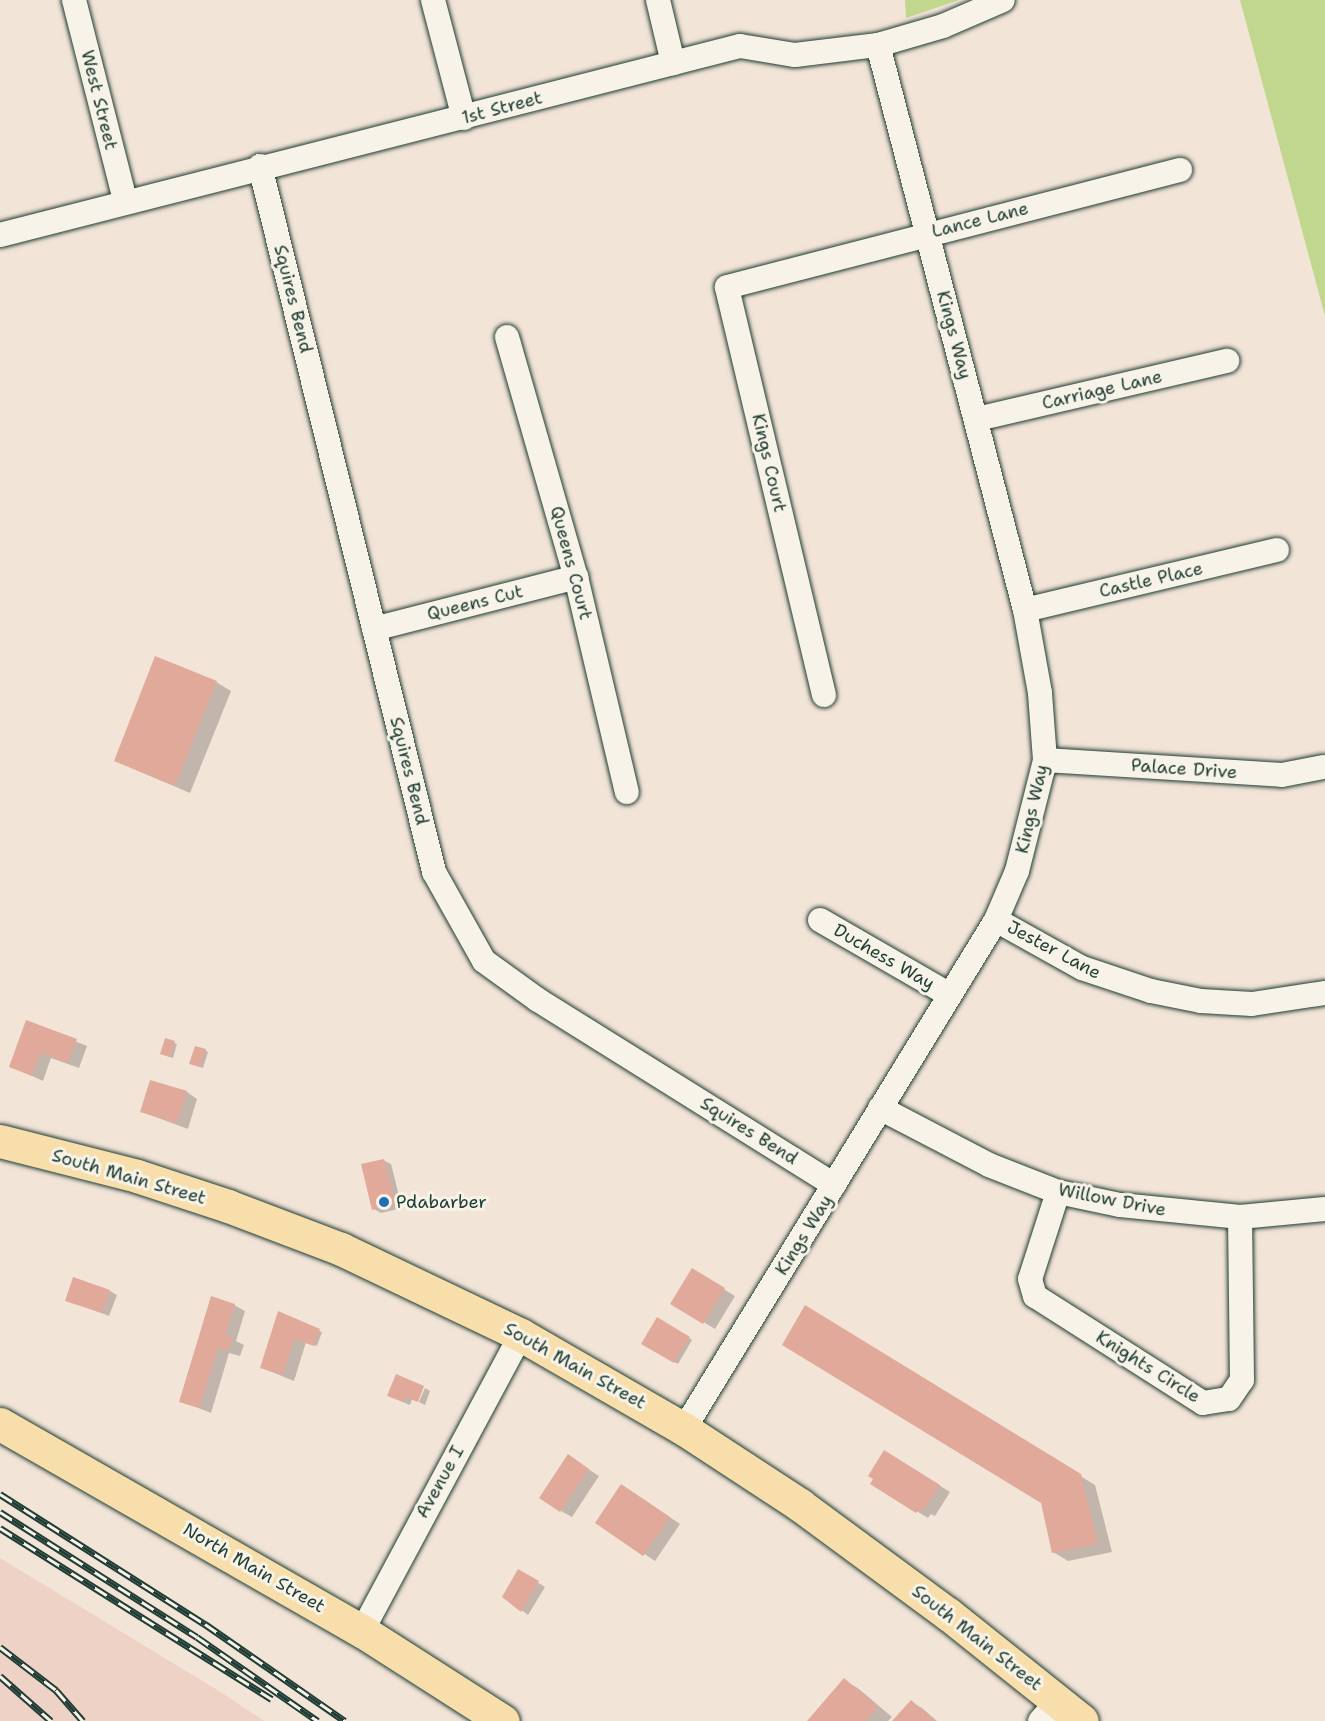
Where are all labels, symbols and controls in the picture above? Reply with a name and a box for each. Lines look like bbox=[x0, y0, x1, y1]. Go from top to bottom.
street label: West Street bbox=[76, 48, 122, 152]
street label: 1st Street bbox=[459, 87, 545, 129]
street label: Lance Lane bbox=[929, 198, 1031, 242]
street label: Squires Bend bbox=[269, 243, 317, 355]
street label: Kings Way bbox=[932, 288, 976, 382]
street label: Carriage Lane bbox=[1040, 366, 1164, 414]
street label: Kings Court bbox=[747, 412, 791, 514]
street label: Queens Court bbox=[545, 504, 597, 622]
street label: Castle Place bbox=[1097, 558, 1205, 602]
street label: Queens Cut bbox=[425, 581, 525, 625]
street label: Squires Bend bbox=[385, 715, 433, 827]
street label: Palace Drive bbox=[1130, 755, 1238, 783]
street label: Kings Way bbox=[1011, 762, 1053, 856]
street label: Jester Lane bbox=[1003, 916, 1105, 984]
street label: Duchess Way bbox=[830, 919, 938, 995]
street label: Squires Bend bbox=[696, 1093, 802, 1169]
street label: South Main Street bbox=[49, 1145, 209, 1209]
street label: Willow Drive bbox=[1056, 1179, 1168, 1221]
place label: Pdabarber bbox=[396, 1191, 487, 1213]
street label: Kings Way bbox=[771, 1191, 837, 1279]
marker: Pdabarber bbox=[377, 1195, 391, 1209]
street label: South Main Street bbox=[500, 1318, 650, 1414]
street label: Knights Circle bbox=[1092, 1326, 1204, 1408]
street label: Avenue I bbox=[411, 1442, 469, 1522]
street label: North Main Street bbox=[179, 1519, 329, 1617]
street label: South Main Street bbox=[908, 1580, 1046, 1696]

